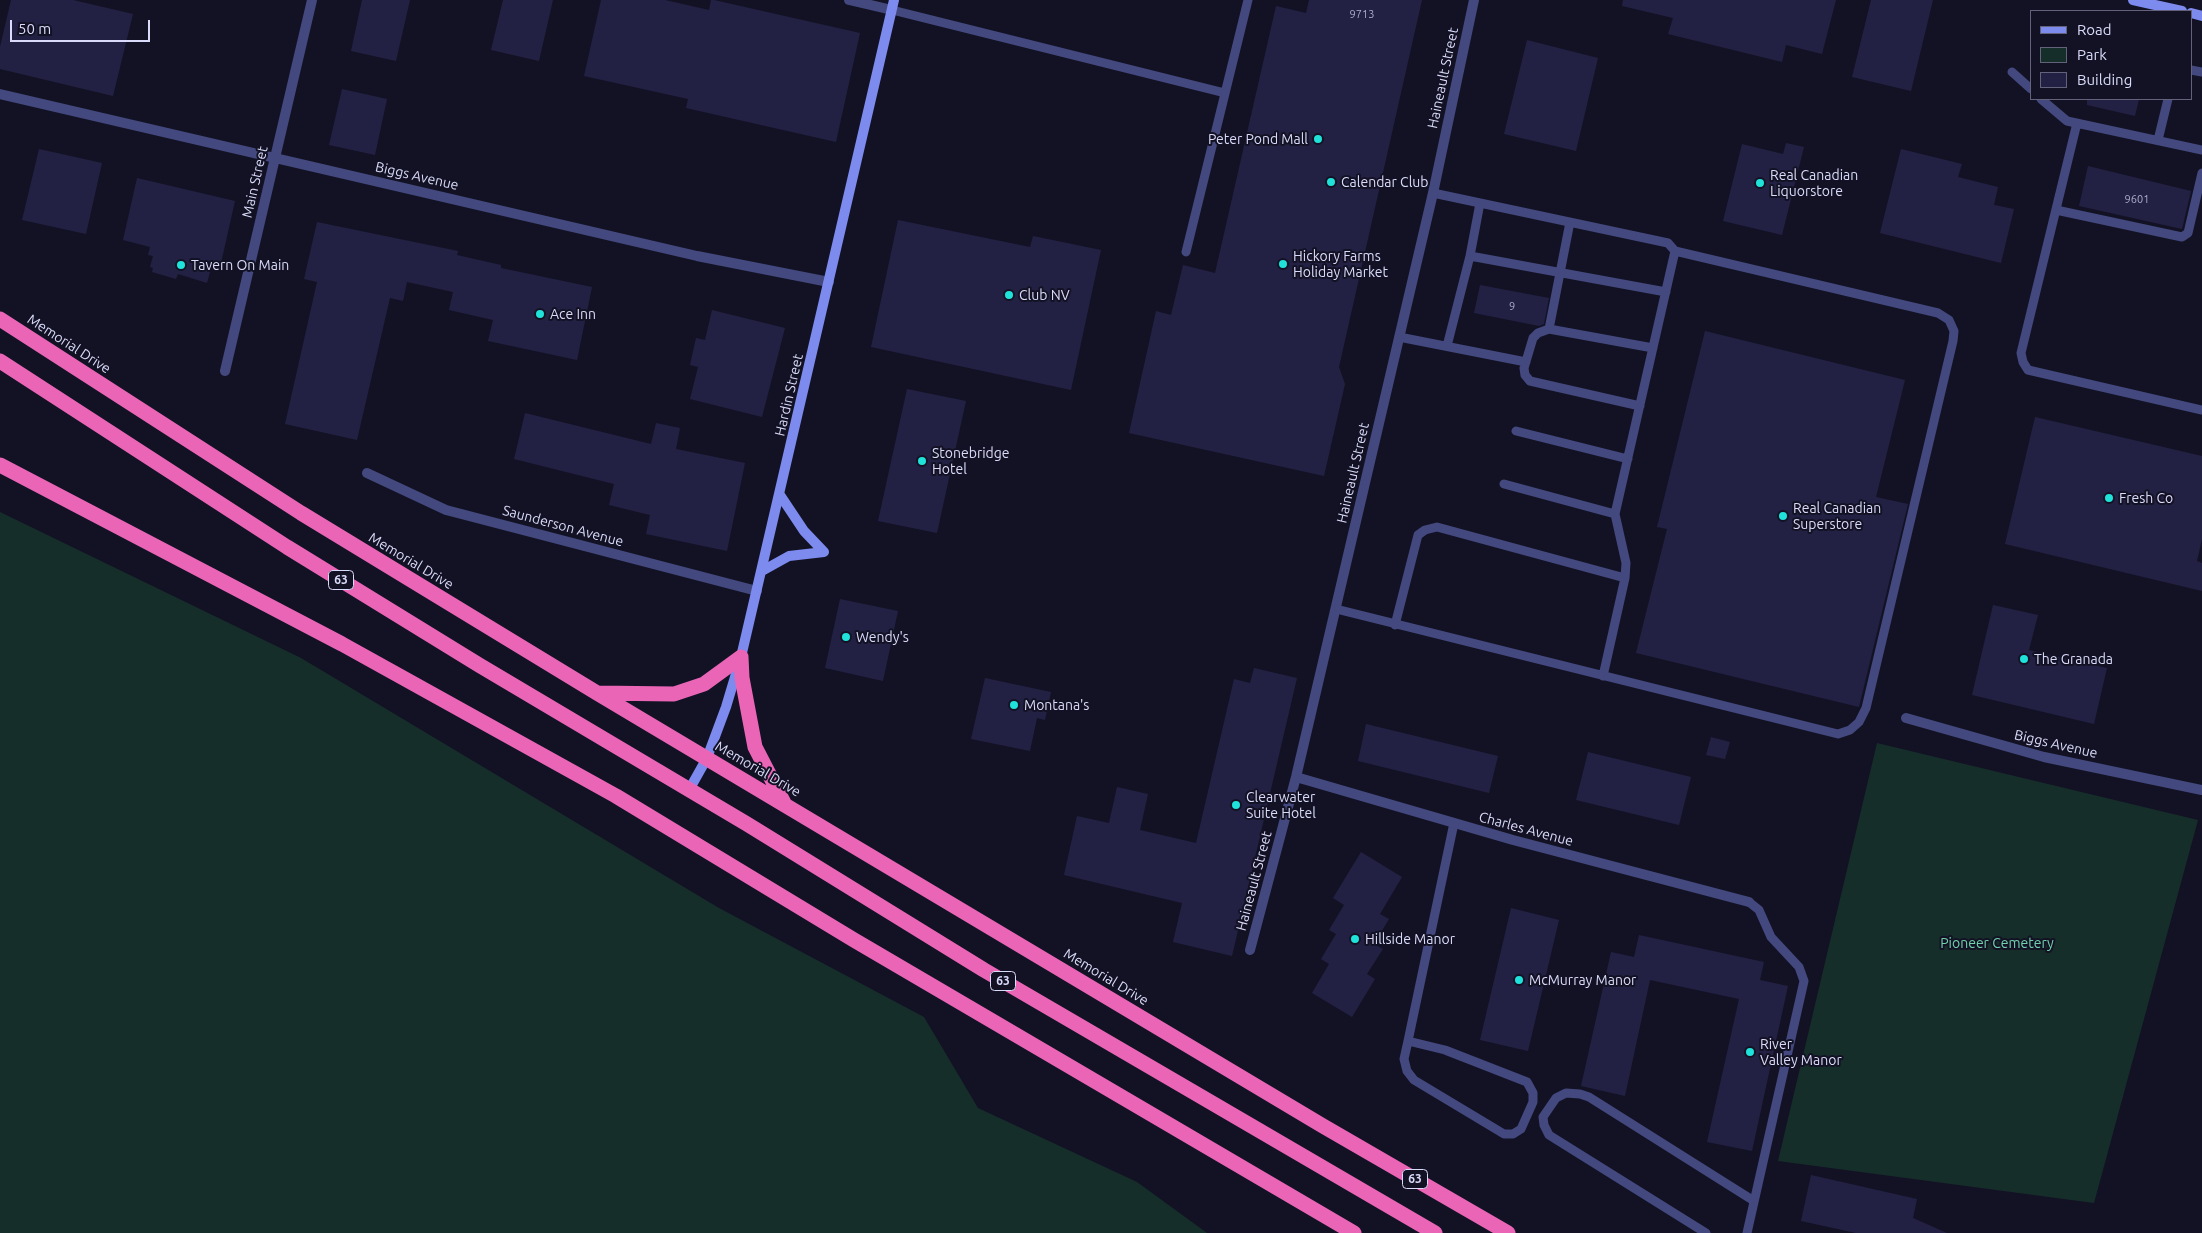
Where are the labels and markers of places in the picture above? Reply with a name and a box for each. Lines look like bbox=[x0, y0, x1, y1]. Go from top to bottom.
place label: Peter Pond Mall bbox=[1208, 131, 1308, 147]
marker: Peter Pond Mall bbox=[1312, 133, 1324, 145]
place label: Real Canadian Liquorstore bbox=[1770, 167, 1858, 200]
place label: Calendar Club bbox=[1341, 174, 1429, 190]
marker: Calendar Club bbox=[1325, 176, 1337, 188]
marker: Real Canadian Liquorstore bbox=[1754, 177, 1766, 189]
place label: Hickory Farms Holiday Market bbox=[1293, 248, 1388, 280]
place label: Tavern On Main bbox=[191, 257, 289, 273]
marker: Hickory Farms Holiday Market bbox=[1277, 258, 1289, 270]
marker: Tavern On Main bbox=[175, 259, 187, 271]
place label: Club NV bbox=[1019, 287, 1070, 303]
marker: Club NV bbox=[1003, 289, 1015, 301]
place label: Ace Inn bbox=[550, 306, 596, 322]
marker: Ace Inn bbox=[534, 308, 546, 320]
place label: Stonebridge Hotel bbox=[932, 445, 1010, 478]
marker: Stonebridge Hotel bbox=[916, 455, 928, 467]
place label: Fresh Co bbox=[2119, 490, 2173, 506]
marker: Fresh Co bbox=[2103, 492, 2115, 504]
place label: Real Canadian Superstore bbox=[1793, 500, 1881, 532]
marker: Real Canadian Superstore bbox=[1777, 510, 1789, 522]
place label: Wendy's bbox=[856, 629, 909, 645]
marker: Wendy's bbox=[840, 631, 852, 643]
place label: The Granada bbox=[2034, 651, 2113, 667]
marker: The Granada bbox=[2018, 653, 2030, 665]
place label: Montana's bbox=[1024, 697, 1089, 713]
marker: Montana's bbox=[1008, 699, 1020, 711]
place label: Clearwater Suite Hotel bbox=[1246, 789, 1316, 822]
marker: Clearwater Suite Hotel bbox=[1230, 799, 1242, 811]
place label: Hillside Manor bbox=[1365, 931, 1455, 947]
marker: Hillside Manor bbox=[1349, 933, 1361, 945]
place label: McMurray Manor bbox=[1529, 972, 1636, 988]
marker: McMurray Manor bbox=[1513, 974, 1525, 986]
place label: River Valley Manor bbox=[1760, 1036, 1842, 1068]
marker: River Valley Manor bbox=[1744, 1046, 1756, 1058]

